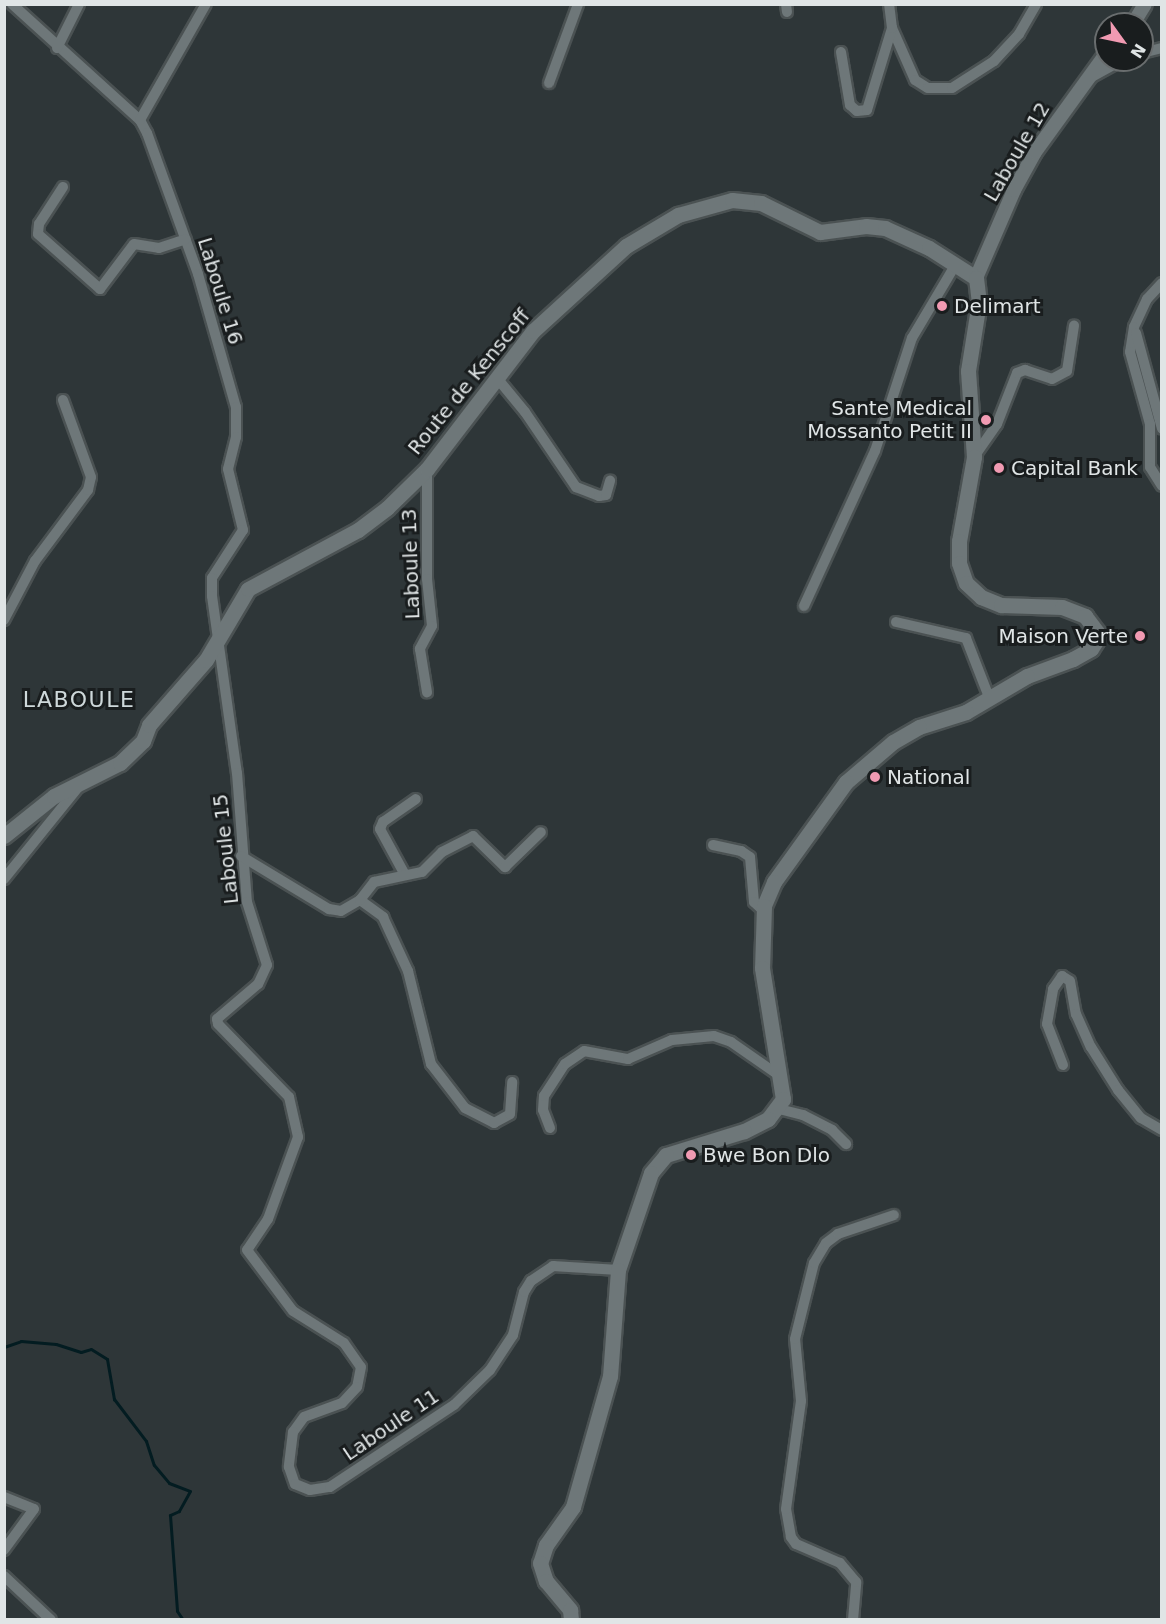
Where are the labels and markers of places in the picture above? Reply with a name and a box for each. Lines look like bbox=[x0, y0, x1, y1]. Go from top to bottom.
place label: Delimart bbox=[954, 294, 1041, 318]
marker: Delimart bbox=[935, 299, 949, 313]
place label: Sante Medical Mossanto Petit II bbox=[807, 396, 972, 443]
marker: Sante Medical Mossanto Petit II bbox=[977, 411, 995, 429]
place label: Capital Bank bbox=[1011, 456, 1138, 480]
marker: Capital Bank bbox=[992, 461, 1006, 475]
place label: Maison Verte bbox=[998, 624, 1128, 648]
marker: Maison Verte bbox=[1133, 629, 1147, 643]
place label: National bbox=[887, 765, 970, 789]
marker: National bbox=[868, 770, 882, 784]
place label: Bwe Bon Dlo bbox=[703, 1143, 830, 1167]
marker: Bwe Bon Dlo bbox=[684, 1148, 698, 1162]

